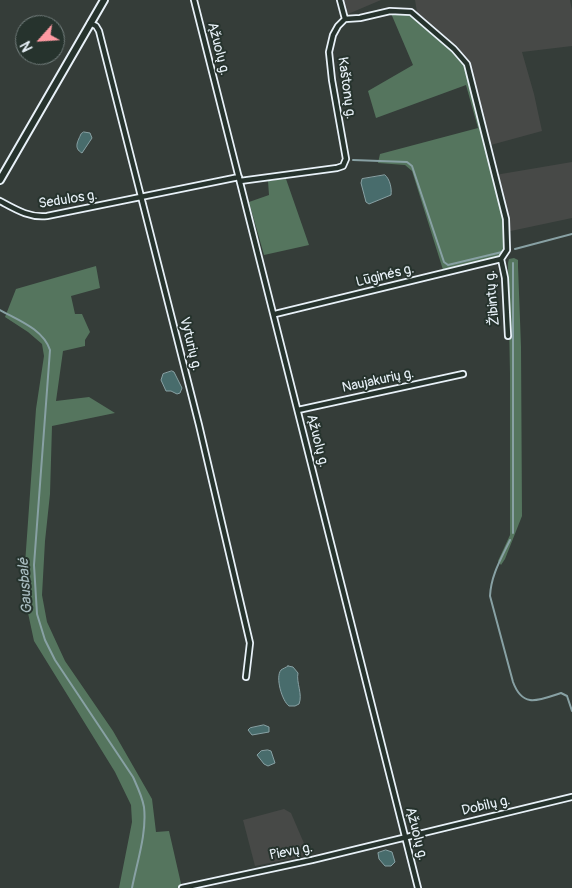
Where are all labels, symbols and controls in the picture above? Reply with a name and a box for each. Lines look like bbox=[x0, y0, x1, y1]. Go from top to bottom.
north arrow bbox=[15, 15, 65, 65]
street label: Ąžuolų g. bbox=[203, 21, 233, 77]
text: N bbox=[17, 38, 37, 54]
street label: Kaštonų g. bbox=[333, 56, 359, 120]
street label: Sedulos g. bbox=[37, 187, 99, 213]
street label: Lūginės g. bbox=[354, 261, 416, 291]
street label: Žibintų g. bbox=[482, 270, 504, 326]
street label: Vyturių g. bbox=[175, 315, 205, 373]
street label: Naujakurių g. bbox=[340, 365, 416, 397]
street label: Ąžuolų g. bbox=[302, 413, 332, 469]
water label: Gausbalė bbox=[15, 557, 37, 615]
street label: Dobilų g. bbox=[460, 792, 512, 820]
street label: Ąžuolų g. bbox=[401, 806, 431, 862]
street label: Pievų g. bbox=[268, 840, 314, 864]

